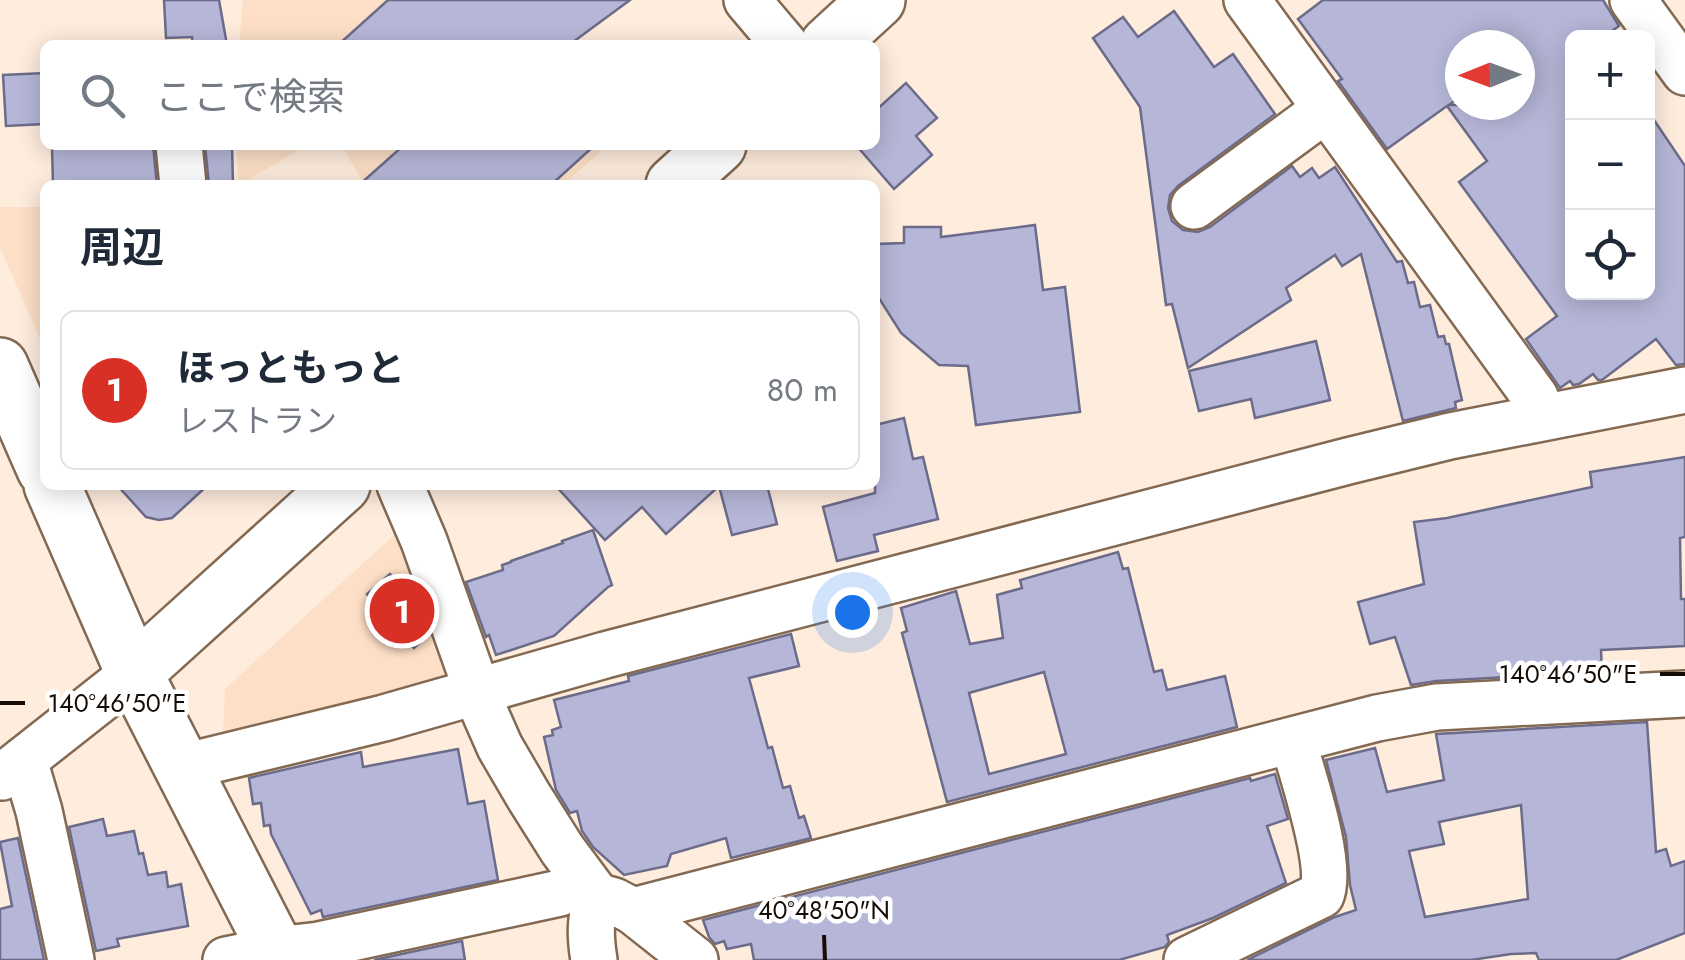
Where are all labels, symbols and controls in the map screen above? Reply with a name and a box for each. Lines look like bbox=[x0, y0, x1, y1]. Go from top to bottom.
north arrow bbox=[1445, 30, 1535, 120]
map controls bbox=[1565, 30, 1655, 300]
button: + bbox=[1565, 30, 1655, 120]
search box bbox=[40, 40, 880, 150]
icon: search bbox=[75, 68, 130, 123]
text: ここで検索 bbox=[155, 69, 345, 124]
button: − bbox=[1565, 120, 1655, 210]
button: locate bbox=[1565, 210, 1655, 300]
text: 周辺 bbox=[80, 217, 164, 278]
text: ほっともっと bbox=[177, 340, 405, 395]
text: 1 bbox=[106, 367, 123, 413]
text: 80 m bbox=[767, 367, 838, 413]
text: レストラン bbox=[177, 398, 337, 444]
pin: 1 bbox=[370, 574, 434, 648]
your location bbox=[827, 587, 878, 638]
text: 140°46'50"E bbox=[1499, 656, 1637, 692]
text: 140°46'50"E bbox=[48, 685, 186, 721]
text: 40°48'50"N bbox=[758, 892, 890, 928]

